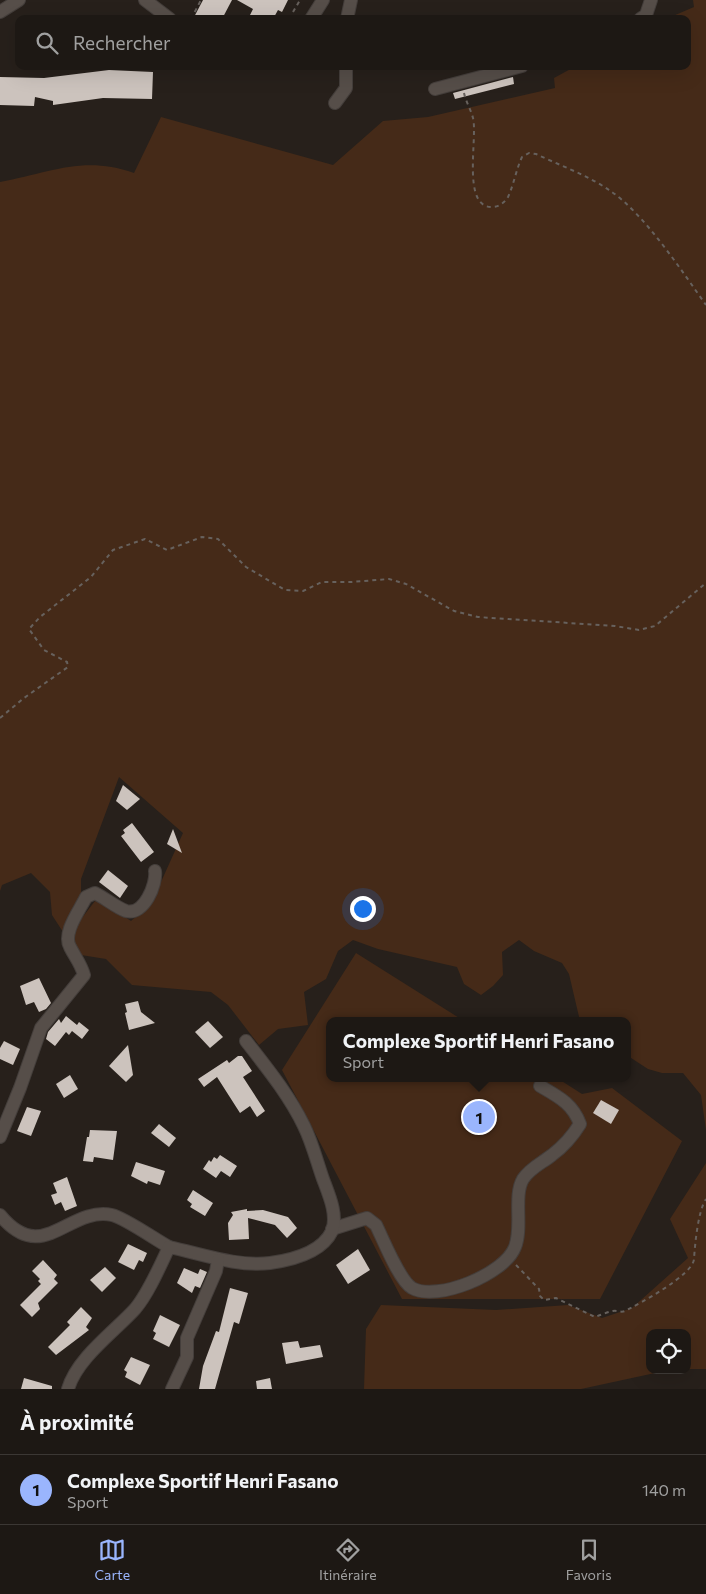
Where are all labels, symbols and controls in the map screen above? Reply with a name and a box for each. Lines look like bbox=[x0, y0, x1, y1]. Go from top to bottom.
search box bbox=[15, 15, 691, 70]
icon: search bbox=[33, 29, 61, 57]
text: Rechercher bbox=[73, 31, 171, 54]
your location bbox=[350, 896, 376, 922]
popup bbox=[326, 1017, 631, 1082]
text: Complexe Sportif Henri Fasano bbox=[343, 1029, 614, 1052]
text: Sport bbox=[343, 1052, 384, 1071]
pin: 1 bbox=[463, 1098, 495, 1136]
map controls bbox=[646, 1329, 691, 1374]
button: locate bbox=[646, 1329, 691, 1374]
text: À proximité bbox=[20, 1409, 134, 1434]
text: Complexe Sportif Henri Fasano bbox=[67, 1469, 339, 1492]
text: 1 bbox=[32, 1480, 40, 1499]
text: 140 m bbox=[642, 1480, 686, 1499]
text: Sport bbox=[67, 1492, 108, 1511]
tab: Carte bbox=[94, 1536, 130, 1583]
tab: Itinéraire bbox=[319, 1536, 377, 1583]
tab: Favoris bbox=[566, 1536, 612, 1583]

